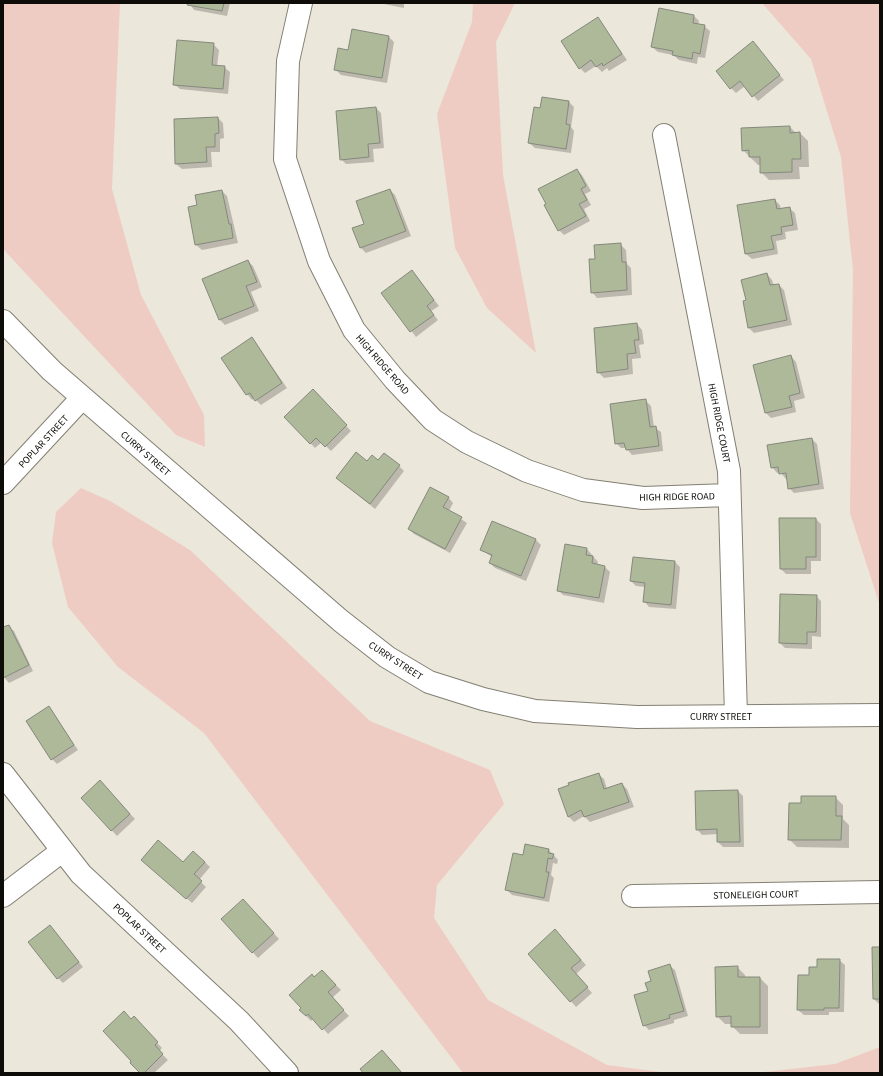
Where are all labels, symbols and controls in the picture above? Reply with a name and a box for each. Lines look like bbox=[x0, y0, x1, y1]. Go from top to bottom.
street label: HIGH RIDGE ROAD bbox=[352, 332, 412, 398]
street label: HIGH RIDGE COURT bbox=[704, 382, 734, 465]
street label: POPLAR STREET bbox=[15, 412, 72, 471]
street label: CURRY STREET bbox=[117, 428, 174, 480]
street label: HIGH RIDGE ROAD bbox=[639, 489, 715, 505]
street label: CURRY STREET bbox=[366, 638, 426, 684]
street label: CURRY STREET bbox=[690, 710, 753, 724]
street label: STONELEIGH COURT bbox=[713, 887, 800, 903]
street label: POPLAR STREET bbox=[110, 900, 169, 957]

